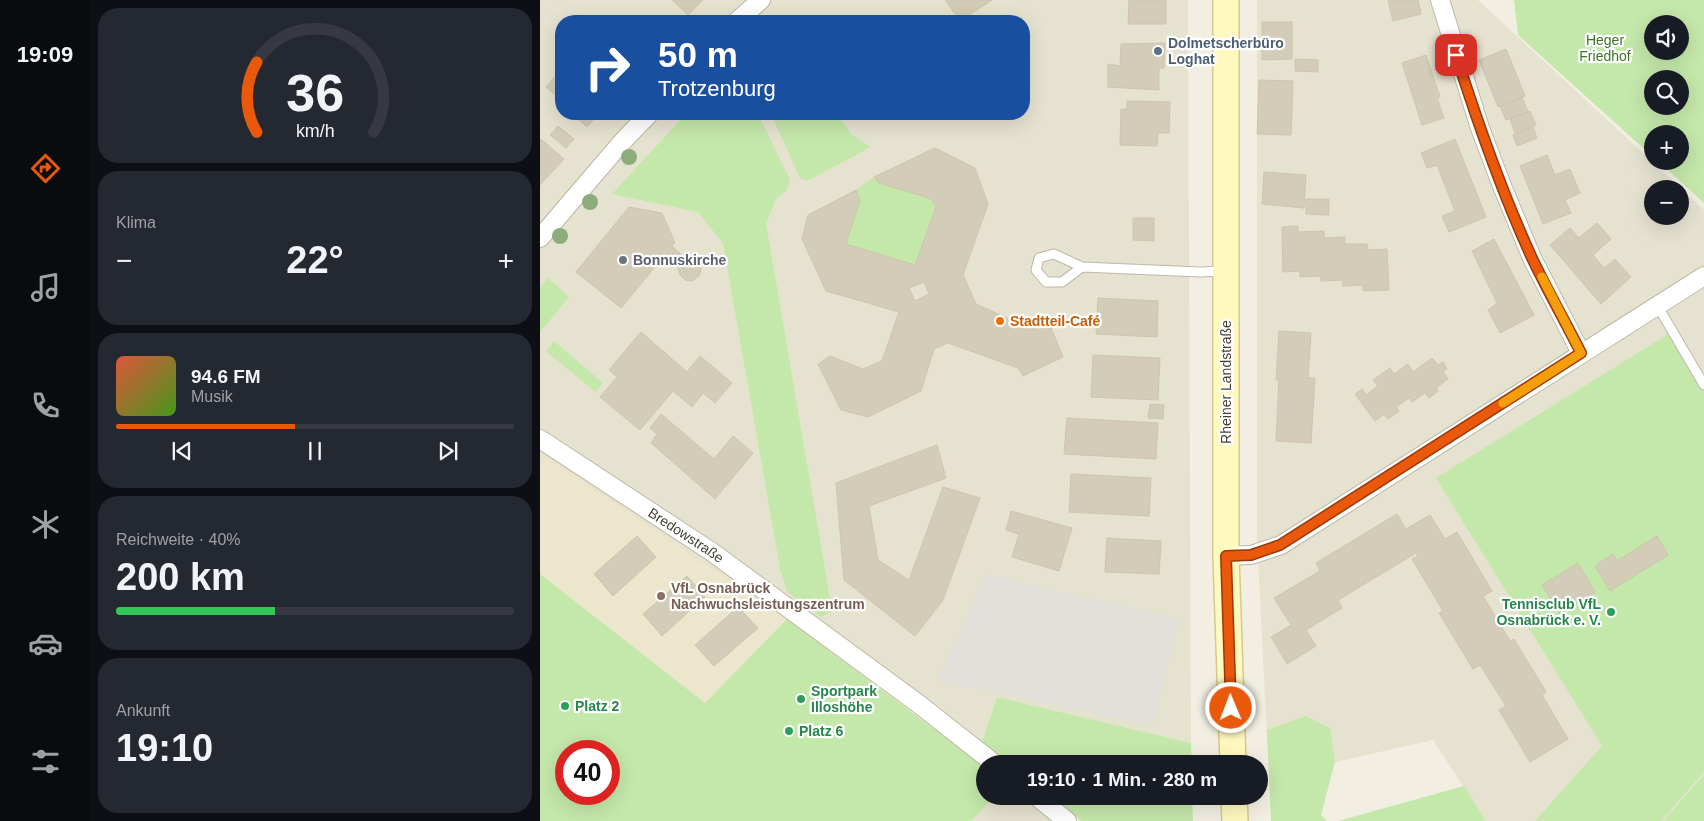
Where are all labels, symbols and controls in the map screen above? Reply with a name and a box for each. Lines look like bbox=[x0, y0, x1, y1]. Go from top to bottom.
map controls bbox=[1644, 15, 1689, 225]
button: sound bbox=[1644, 15, 1689, 60]
park label: Heger Friedhof bbox=[1579, 32, 1631, 64]
pin bbox=[1435, 34, 1477, 76]
icon: right bbox=[575, 35, 640, 100]
text: 50 m bbox=[658, 35, 738, 74]
place label: Dolmetscherbüro Loghat bbox=[1168, 35, 1284, 67]
icon: arrive bbox=[1442, 41, 1470, 69]
text: 19:09 bbox=[17, 42, 73, 67]
marker: Dolmetscherbüro Loghat bbox=[1152, 45, 1164, 57]
text: 36 bbox=[286, 64, 344, 122]
button: search bbox=[1644, 70, 1689, 115]
text: Trotzenburg bbox=[658, 76, 776, 101]
text: km/h bbox=[296, 121, 334, 141]
button: + bbox=[1644, 125, 1689, 170]
icon: directions bbox=[28, 151, 63, 186]
button: − bbox=[1644, 180, 1689, 225]
text: Klima bbox=[116, 214, 156, 231]
text: 22° bbox=[286, 239, 344, 281]
text: − bbox=[116, 245, 132, 276]
text: + bbox=[498, 245, 514, 276]
place label: Bonnuskirche bbox=[633, 252, 727, 268]
marker: Bonnuskirche bbox=[617, 254, 629, 266]
icon: music bbox=[28, 270, 63, 305]
place label: Stadtteil-Café bbox=[1010, 313, 1100, 329]
marker: Stadtteil-Café bbox=[994, 315, 1006, 327]
street label: Rheiner Landstraße bbox=[1218, 320, 1234, 444]
text: 94.6 FM bbox=[191, 366, 261, 387]
icon: phone bbox=[28, 388, 63, 423]
text: Musik bbox=[191, 388, 233, 405]
icon: previous bbox=[168, 437, 196, 465]
icon: pause bbox=[301, 437, 329, 465]
icon: next bbox=[434, 437, 462, 465]
street label: Bredowstraße bbox=[645, 504, 727, 566]
icon: climate bbox=[28, 507, 63, 542]
text: Reichweite · 40% bbox=[116, 531, 241, 548]
text: 200 km bbox=[116, 556, 245, 598]
place label: VfL Osnabrück Nachwuchsleistungszentrum bbox=[671, 580, 865, 612]
marker: VfL Osnabrück Nachwuchsleistungszentrum bbox=[655, 590, 667, 602]
place label: Tennisclub VfL Osnabrück e. V. bbox=[1496, 596, 1601, 628]
marker: Tennisclub VfL Osnabrück e. V. bbox=[1605, 606, 1617, 618]
icon: car bbox=[28, 626, 63, 661]
position arrow bbox=[1204, 681, 1256, 733]
place label: Sportpark Illoshöhe bbox=[811, 683, 877, 715]
marker: Sportpark Illoshöhe bbox=[795, 693, 807, 705]
place label: Platz 2 bbox=[575, 698, 620, 714]
marker: Platz 2 bbox=[559, 700, 571, 712]
text: Ankunft bbox=[116, 702, 170, 719]
place label: Platz 6 bbox=[799, 723, 844, 739]
marker: Platz 6 bbox=[783, 725, 795, 737]
text: 19:10 bbox=[116, 727, 213, 769]
speed limit sign: 40 bbox=[555, 740, 620, 805]
icon: filters bbox=[28, 744, 63, 779]
text: 19:10 · 1 Min. · 280 m bbox=[1027, 769, 1217, 790]

